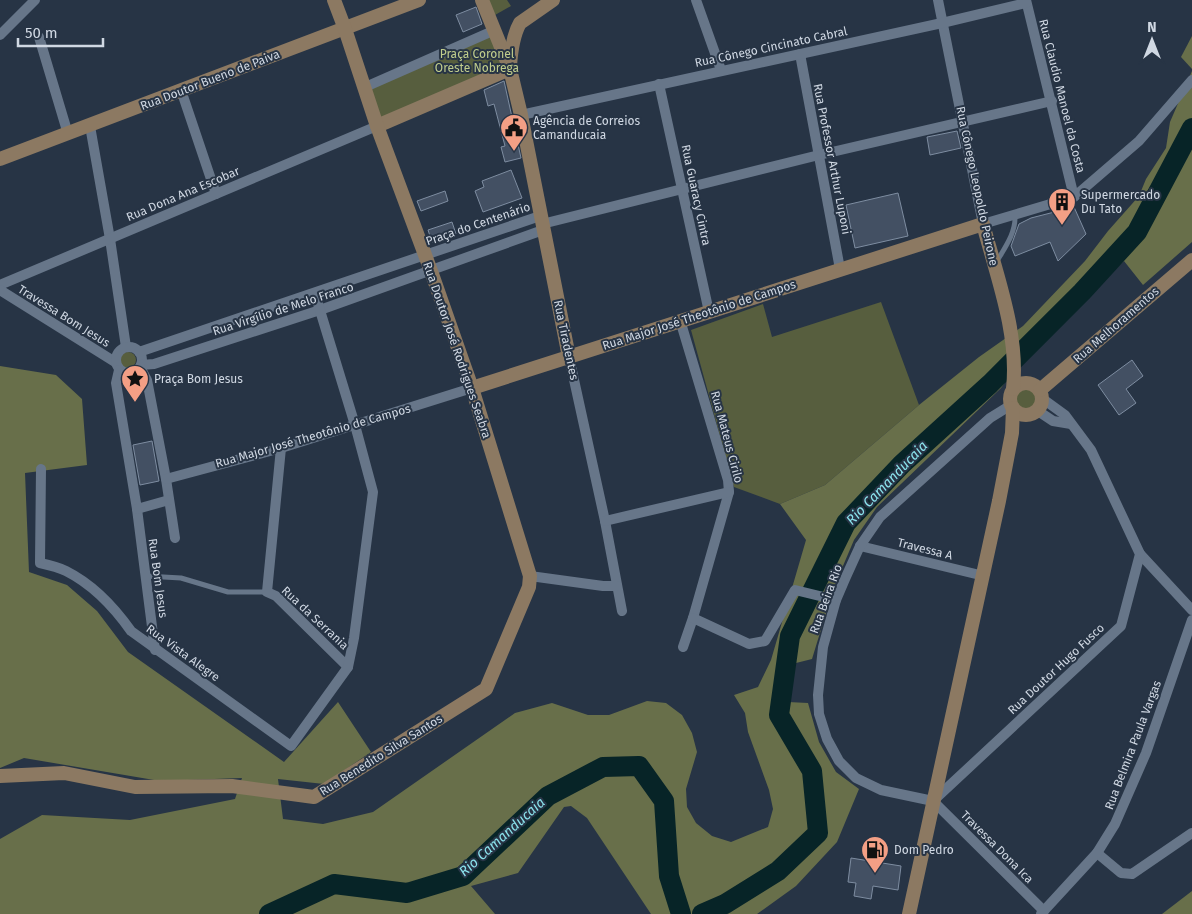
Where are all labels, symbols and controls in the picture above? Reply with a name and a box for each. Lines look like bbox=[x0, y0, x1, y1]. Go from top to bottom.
scale bar bbox=[18, 15, 102, 47]
north arrow bbox=[1127, 15, 1177, 65]
street label: Rua Claudio Manoel da Costa bbox=[1036, 18, 1088, 174]
text: N bbox=[1147, 19, 1157, 36]
text: 50 m bbox=[25, 24, 58, 42]
street label: Rua Cônego Cincinato Cabral bbox=[693, 24, 849, 70]
street label: Rua Doutor Bueno de Paiva bbox=[138, 47, 282, 113]
park label: Praça Coronel Oreste Nobrega bbox=[435, 47, 519, 75]
street label: Rua Professor Arthur Luponi bbox=[811, 82, 853, 236]
street label: Rua Cônego Leopoldo Peirone bbox=[953, 105, 1001, 267]
public building icon: Agência de Correios Camanducaia bbox=[499, 113, 529, 152]
place label: Agência de Correios Camanducaia bbox=[533, 114, 641, 142]
street label: Rua Guaracy Cintra bbox=[678, 143, 714, 247]
street label: Rua Dona Ana Escobar bbox=[124, 164, 242, 224]
building icon: Supermercado Du Tato bbox=[1047, 187, 1077, 226]
place label: Supermercado Du Tato bbox=[1081, 188, 1160, 216]
street label: Praça do Centenário bbox=[424, 200, 532, 248]
street label: Rua Doutor José Rodrigues Seabra bbox=[420, 260, 494, 440]
street label: Rua Major José Theotônio de Campos bbox=[601, 277, 798, 353]
street label: Rua Virgílio de Melo Franco bbox=[211, 280, 355, 338]
street label: Travessa Bom Jesus bbox=[15, 282, 113, 350]
street label: Rua Melhoramentos bbox=[1070, 284, 1162, 366]
street label: Rua Tiradentes bbox=[551, 299, 581, 382]
place icon: Praça Bom Jesus bbox=[120, 364, 150, 403]
place label: Praça Bom Jesus bbox=[154, 372, 243, 386]
street label: Rua Mateus Cirilo bbox=[708, 389, 746, 485]
street label: Rua Major José Theotônio de Campos bbox=[214, 401, 413, 471]
water label: Rio Camanducaia bbox=[843, 438, 931, 528]
street label: Travessa A bbox=[896, 535, 954, 563]
street label: Rua Bom Jesus bbox=[145, 537, 171, 619]
street label: Rua Beira Rio bbox=[807, 562, 845, 636]
street label: Rua da Serrania bbox=[279, 583, 351, 653]
street label: Rua Doutor Hugo Fusco bbox=[1005, 621, 1107, 717]
street label: Rua Vista Alegre bbox=[143, 622, 223, 684]
street label: Rua Belmira Paula Vargas bbox=[1102, 678, 1164, 811]
street label: Rua Benedito Silva Santos bbox=[317, 711, 445, 799]
water label: Rio Camanducaia bbox=[455, 794, 549, 880]
street label: Travessa Dona Ica bbox=[958, 808, 1036, 886]
fuel station icon: Dom Pedro bbox=[860, 835, 890, 874]
place label: Dom Pedro bbox=[894, 843, 954, 857]

